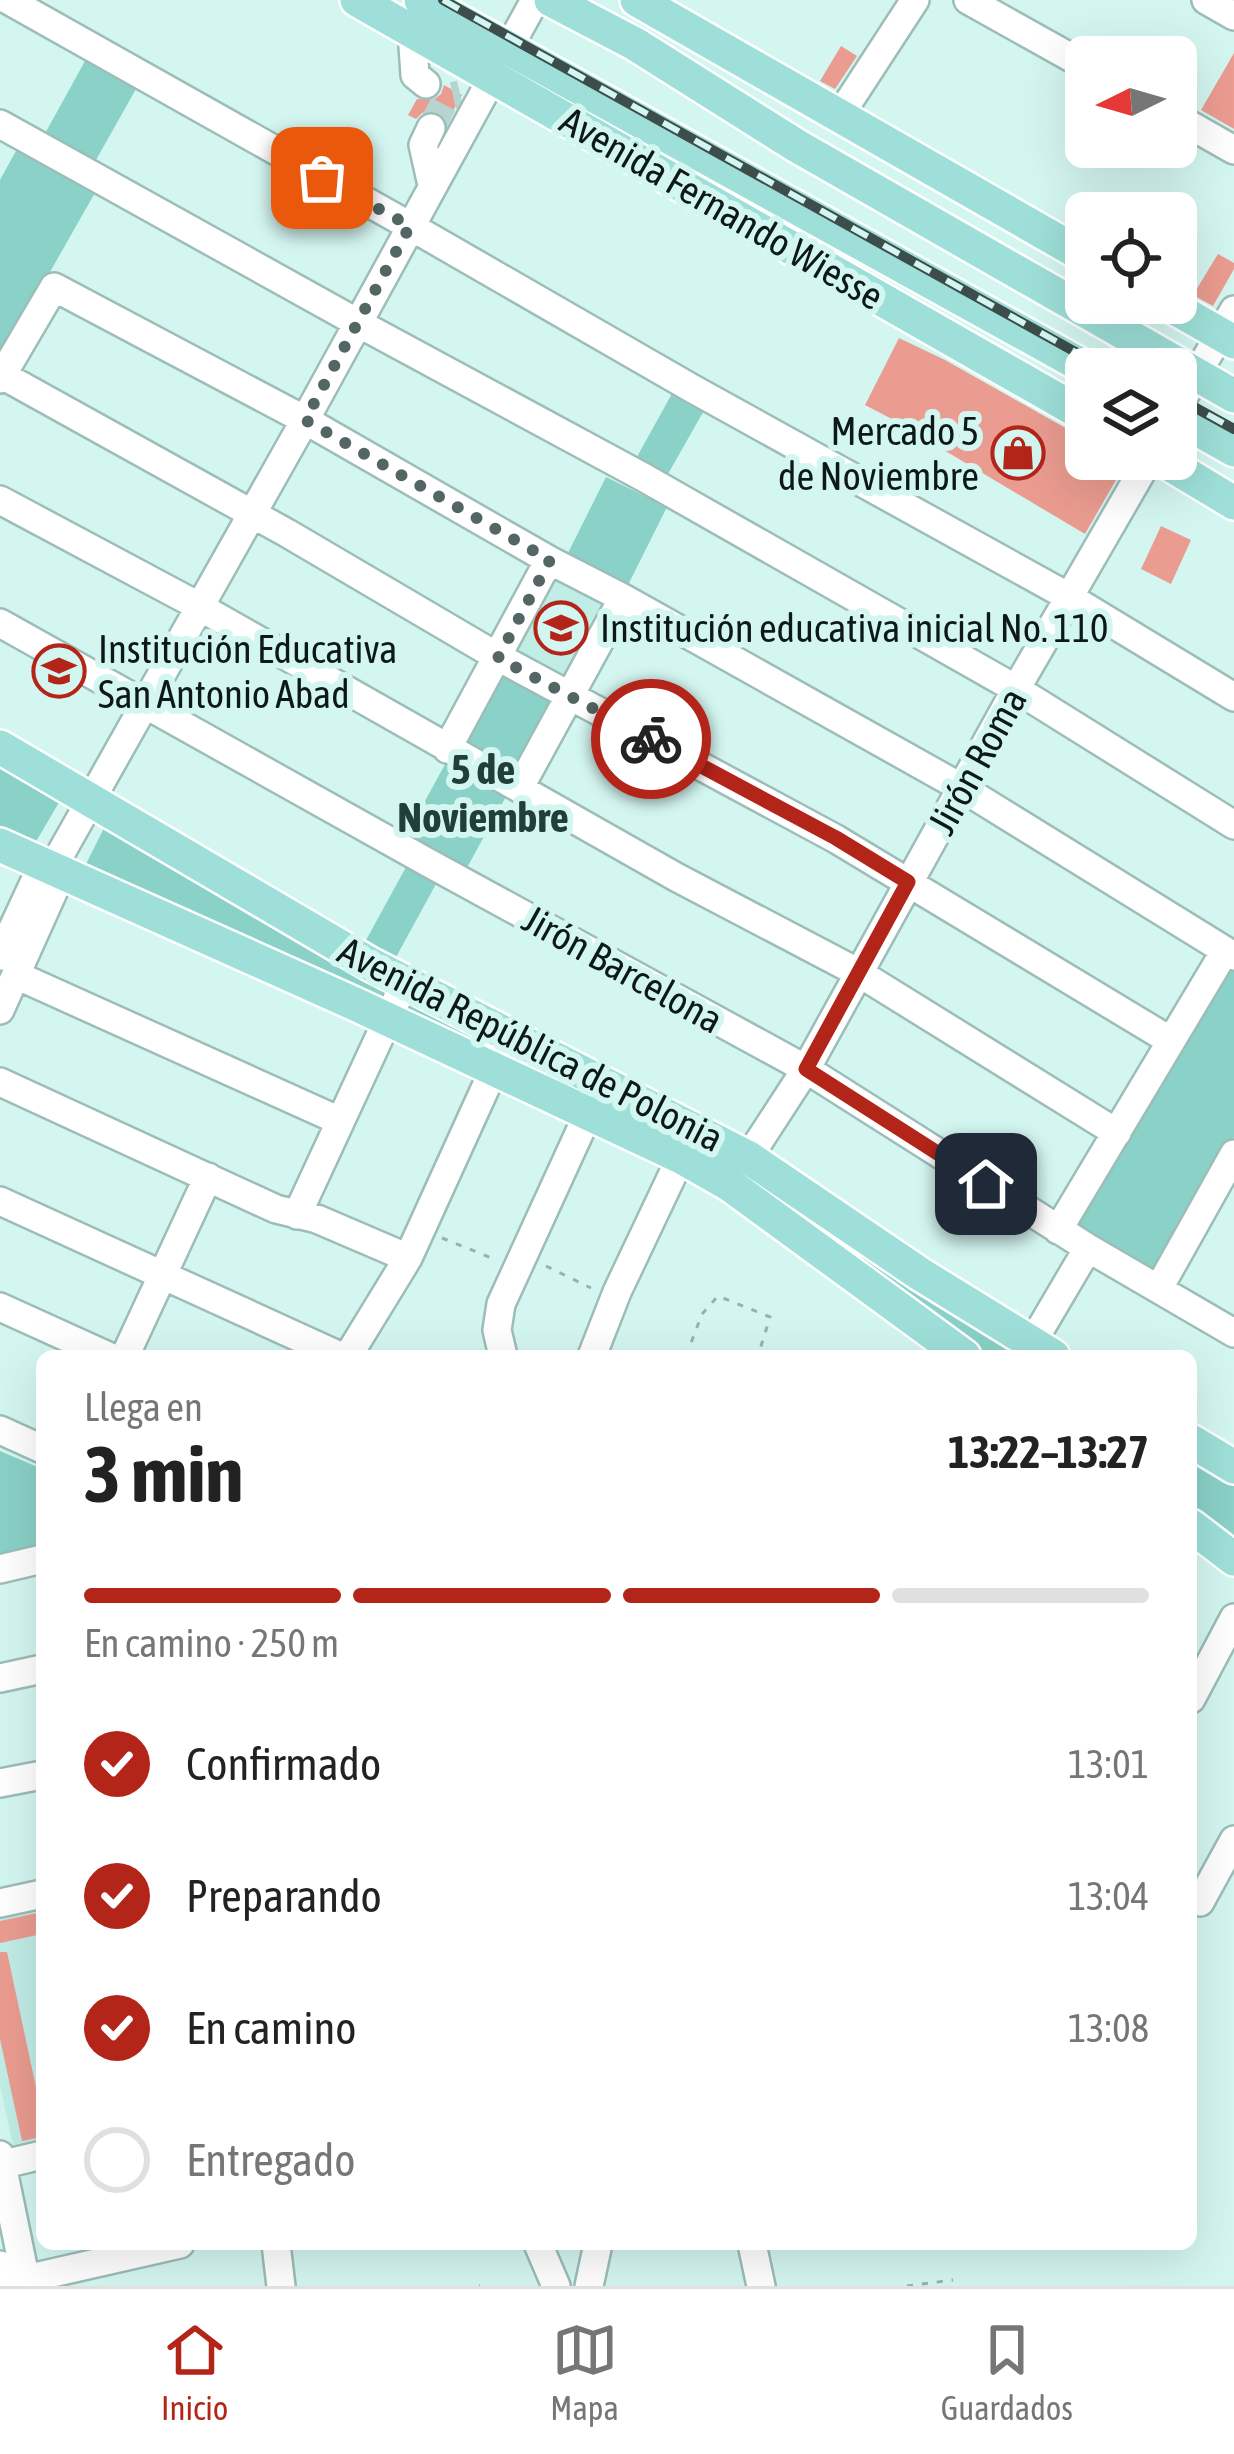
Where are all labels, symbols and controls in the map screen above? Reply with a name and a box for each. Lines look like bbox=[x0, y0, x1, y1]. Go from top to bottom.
north arrow bbox=[1065, 36, 1197, 168]
map controls bbox=[1065, 36, 1197, 480]
street label: Avenida Fernando Wiesse bbox=[553, 98, 891, 318]
pin bbox=[271, 127, 373, 229]
icon: bag bbox=[289, 145, 355, 211]
button: locate bbox=[1065, 192, 1197, 324]
button: layers bbox=[1065, 348, 1197, 480]
place label: Mercado 5 de Noviembre bbox=[778, 409, 979, 498]
shop icon: Mercado 5 de Noviembre bbox=[990, 425, 1046, 481]
school or university icon: Institución educativa inicial No. 110 bbox=[533, 600, 589, 656]
place label: Institución educativa inicial No. 110 bbox=[600, 606, 1108, 650]
place label: Institución Educativa San Antonio Abad bbox=[98, 627, 397, 716]
school or university icon: Institución Educativa San Antonio Abad bbox=[31, 643, 87, 699]
courier bbox=[591, 679, 711, 799]
street label: Jirón Roma bbox=[919, 681, 1035, 841]
icon: bike bbox=[618, 706, 684, 772]
district label: 5 de Noviembre bbox=[397, 745, 569, 841]
street label: Jirón Barcelona bbox=[516, 896, 730, 1042]
street label: Avenida República de Polonia bbox=[331, 928, 731, 1160]
pin bbox=[935, 1133, 1037, 1235]
icon: home bbox=[953, 1151, 1019, 1217]
text: Llega en bbox=[84, 1385, 203, 1429]
text: 13:22–13:27 bbox=[948, 1426, 1149, 1478]
text: 3 min bbox=[84, 1429, 243, 1519]
text: En camino · 250 m bbox=[84, 1621, 339, 1665]
icon: check bbox=[84, 1731, 150, 1797]
text: Confirmado bbox=[186, 1738, 381, 1790]
text: 13:01 bbox=[1068, 1742, 1149, 1786]
icon: check bbox=[84, 1863, 150, 1929]
text: Preparando bbox=[186, 1870, 382, 1922]
text: 13:04 bbox=[1068, 1874, 1149, 1918]
icon: check bbox=[84, 1995, 150, 2061]
text: En camino bbox=[186, 2002, 356, 2054]
text: 13:08 bbox=[1068, 2006, 1149, 2050]
text: Entregado bbox=[186, 2134, 356, 2186]
tab: Inicio bbox=[161, 2317, 228, 2427]
tab: Mapa bbox=[550, 2317, 619, 2427]
tab: Guardados bbox=[941, 2317, 1073, 2427]

